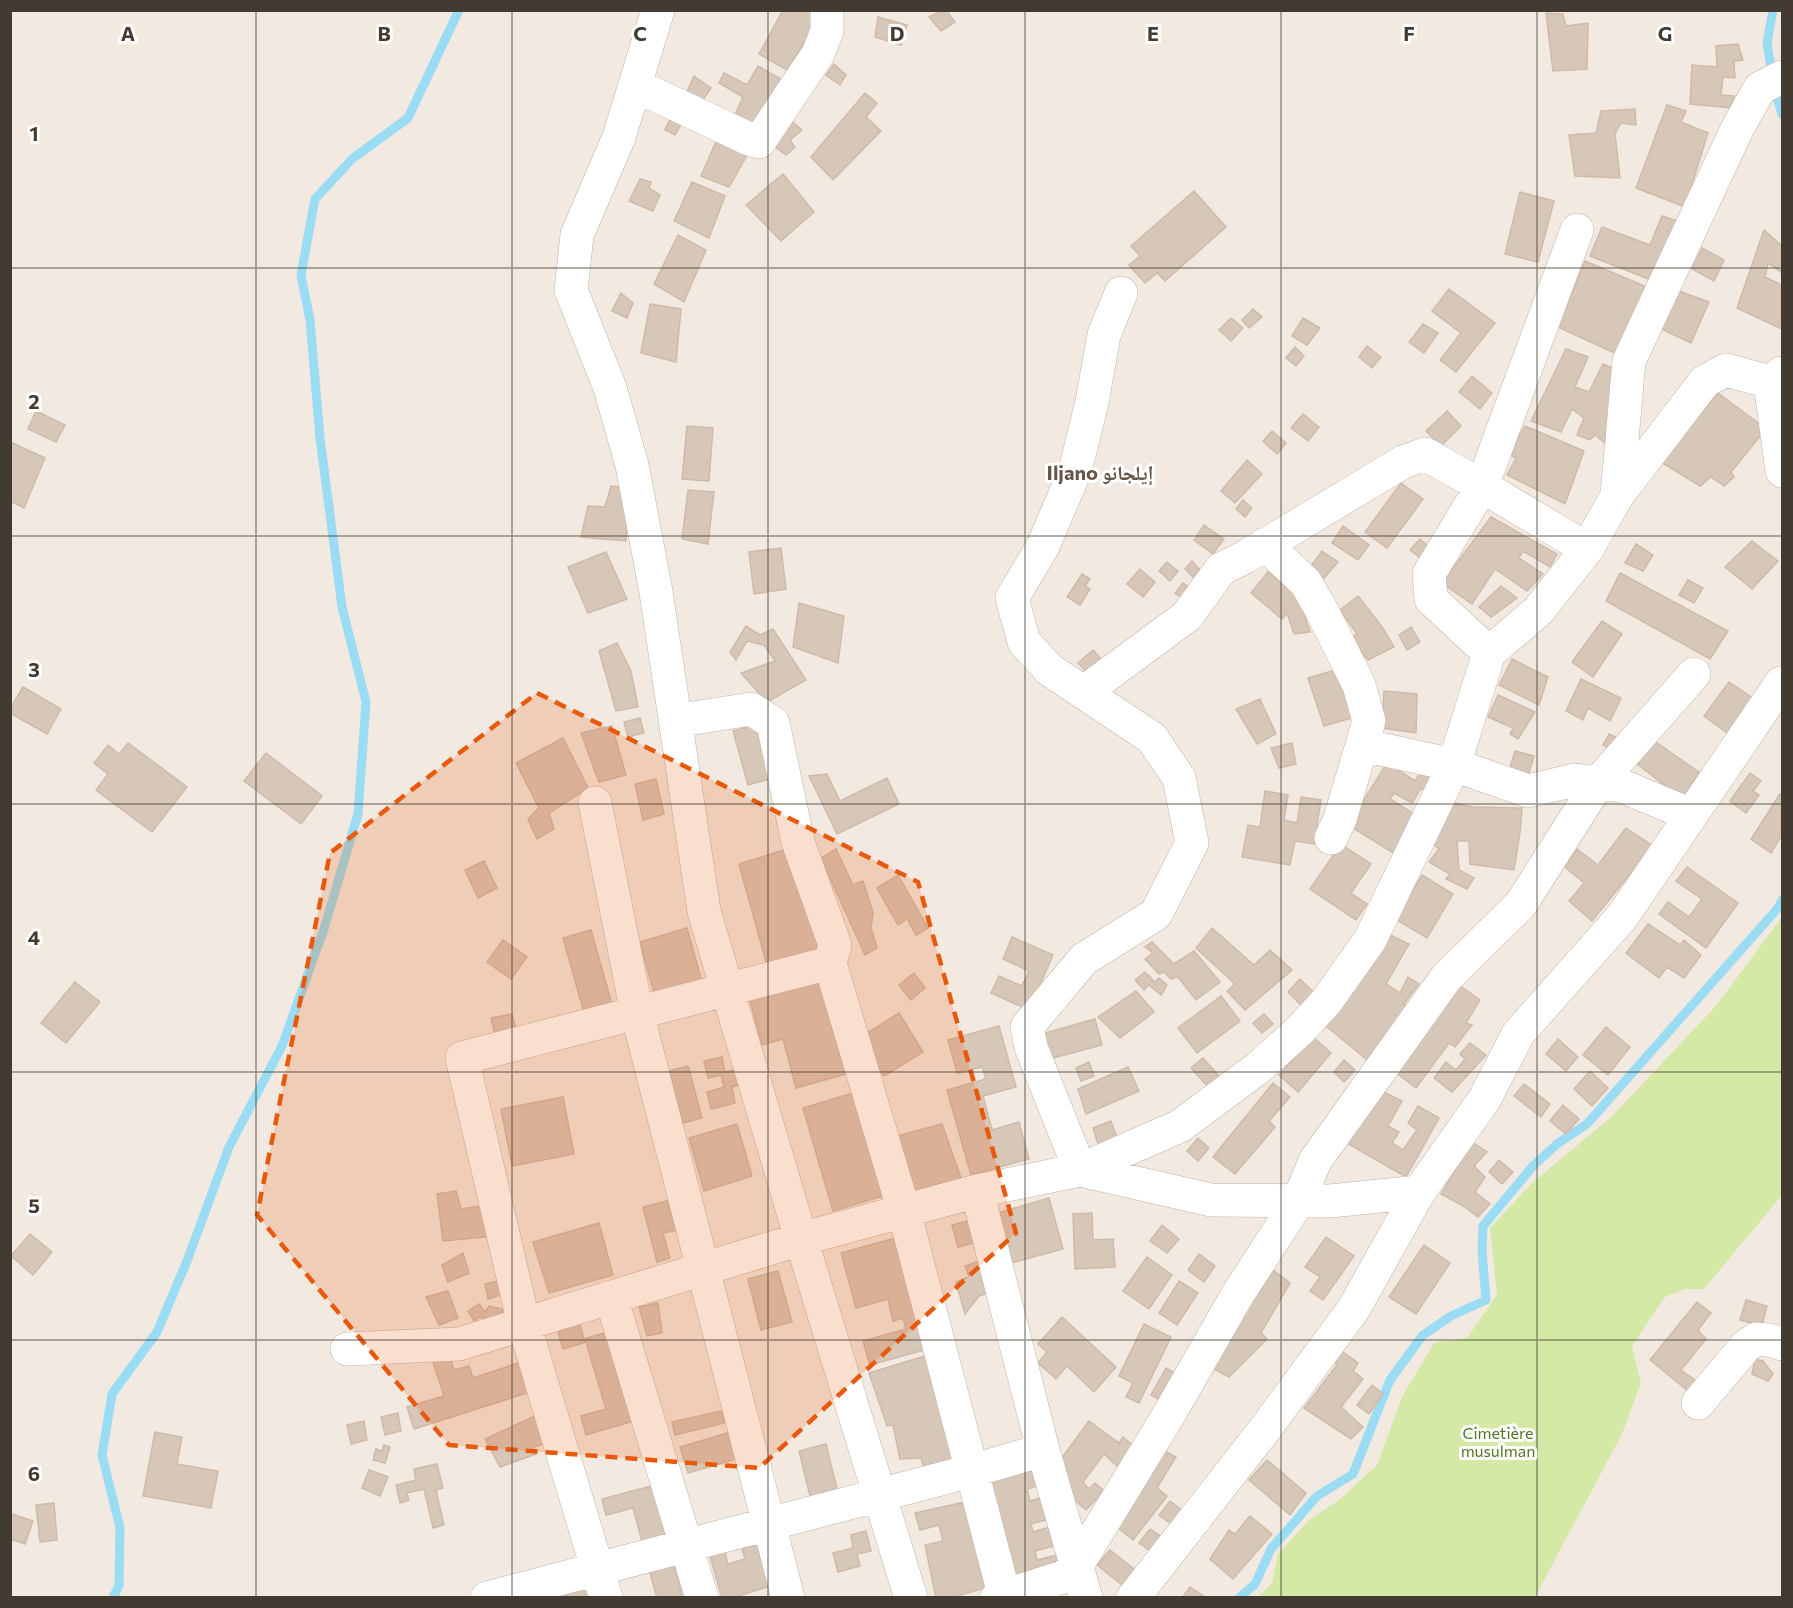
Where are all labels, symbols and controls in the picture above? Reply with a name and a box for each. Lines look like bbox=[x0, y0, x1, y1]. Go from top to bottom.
text: A bbox=[121, 21, 135, 45]
text: B bbox=[377, 21, 391, 45]
text: C bbox=[633, 21, 647, 45]
text: D bbox=[890, 21, 904, 45]
text: E bbox=[1147, 21, 1159, 45]
text: F bbox=[1403, 21, 1415, 45]
text: G bbox=[1658, 21, 1672, 45]
text: 1 bbox=[29, 121, 39, 145]
text: 2 bbox=[28, 389, 40, 413]
district label: Iljano إيلجانو bbox=[1047, 460, 1153, 486]
text: 3 bbox=[28, 657, 40, 681]
text: 4 bbox=[28, 925, 40, 949]
text: 5 bbox=[28, 1193, 40, 1217]
park label: Cimetière musulman bbox=[1461, 1423, 1535, 1460]
text: 6 bbox=[28, 1461, 40, 1485]

